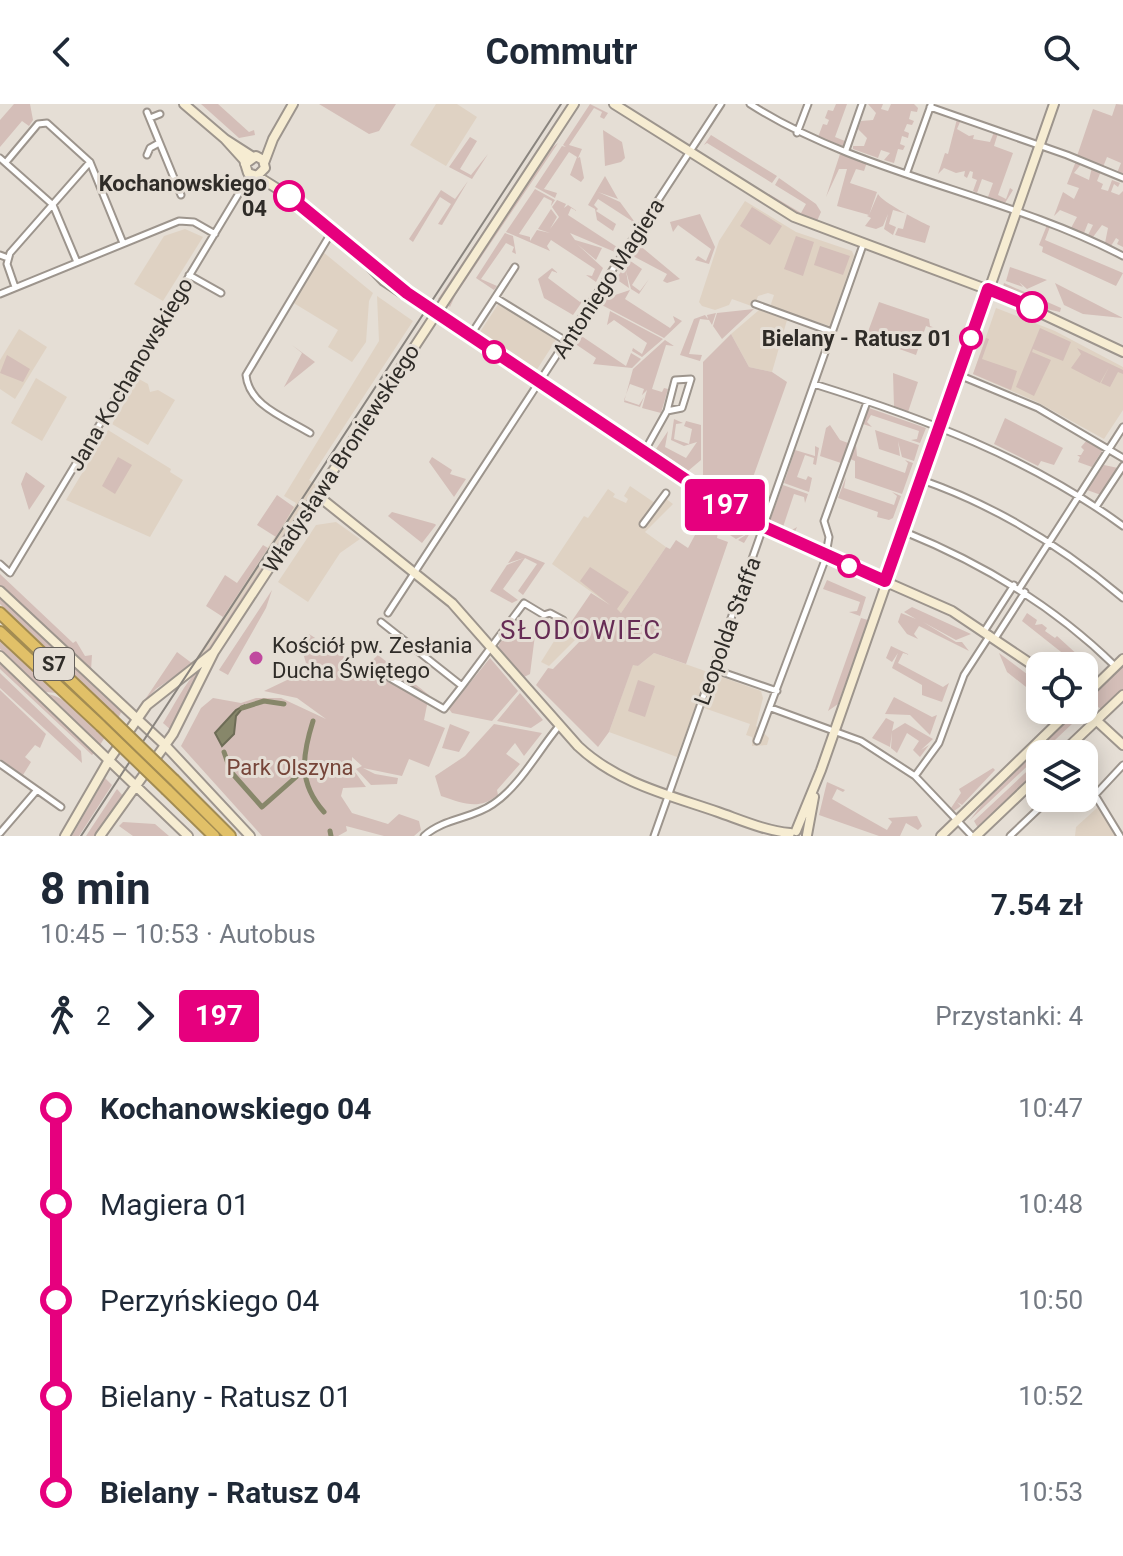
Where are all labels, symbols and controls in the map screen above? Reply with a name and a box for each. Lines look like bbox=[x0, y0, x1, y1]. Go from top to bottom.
icon: back bbox=[40, 30, 84, 74]
icon: search bbox=[1039, 30, 1083, 74]
text: Commutr bbox=[486, 31, 637, 73]
place label: Kochanowskiego 04 bbox=[99, 171, 267, 221]
marker: Kochanowskiego 04 bbox=[274, 181, 304, 211]
street label: Antoniego Magiera bbox=[548, 194, 669, 363]
street label: Jana Kochanowskiego bbox=[63, 273, 198, 475]
unlabelled marker bbox=[1017, 292, 1047, 322]
place label: Bielany - Ratusz 01 bbox=[762, 326, 953, 351]
marker: Bielany - Ratusz 01 bbox=[960, 327, 982, 349]
street label: Władysława Broniewskiego bbox=[258, 339, 425, 577]
unlabelled marker bbox=[483, 341, 505, 363]
line badge: 197 bbox=[679, 479, 771, 531]
text: 197 bbox=[701, 488, 749, 521]
street label: Leopolda Staffa bbox=[689, 554, 766, 709]
unlabelled marker bbox=[838, 555, 860, 577]
district label: SŁODOWIEC bbox=[500, 615, 662, 645]
place label: Kościół pw. Zesłania Ducha Świętego bbox=[272, 633, 472, 683]
road number: S7 bbox=[34, 648, 74, 680]
marker: Kościół pw. Zesłania Ducha Świętego bbox=[247, 649, 265, 667]
map controls bbox=[1026, 652, 1098, 812]
button: locate bbox=[1026, 652, 1098, 724]
button: layers bbox=[1026, 740, 1098, 812]
park label: Park Olszyna bbox=[226, 755, 354, 780]
text: 8 min bbox=[40, 863, 151, 915]
text: 7.54 zł bbox=[991, 887, 1083, 922]
text: 10:45 – 10:53 · Autobus bbox=[40, 919, 316, 949]
icon: walk bbox=[40, 994, 84, 1038]
icon: forward bbox=[123, 994, 167, 1038]
text: 197 bbox=[195, 999, 243, 1032]
text: 2 bbox=[96, 1001, 111, 1031]
text: Przystanki: 4 bbox=[935, 1001, 1083, 1031]
text: Kochanowskiego 04 bbox=[100, 1091, 371, 1126]
text: 10:47 bbox=[1018, 1093, 1083, 1123]
text: Magiera 01 bbox=[100, 1187, 250, 1222]
text: 10:48 bbox=[1018, 1189, 1083, 1219]
text: Perzyńskiego 04 bbox=[100, 1283, 319, 1318]
text: 10:50 bbox=[1018, 1285, 1083, 1315]
text: Bielany - Ratusz 01 bbox=[100, 1379, 352, 1414]
text: 10:52 bbox=[1018, 1381, 1083, 1411]
text: Bielany - Ratusz 04 bbox=[100, 1475, 361, 1510]
text: 10:53 bbox=[1018, 1477, 1083, 1507]

